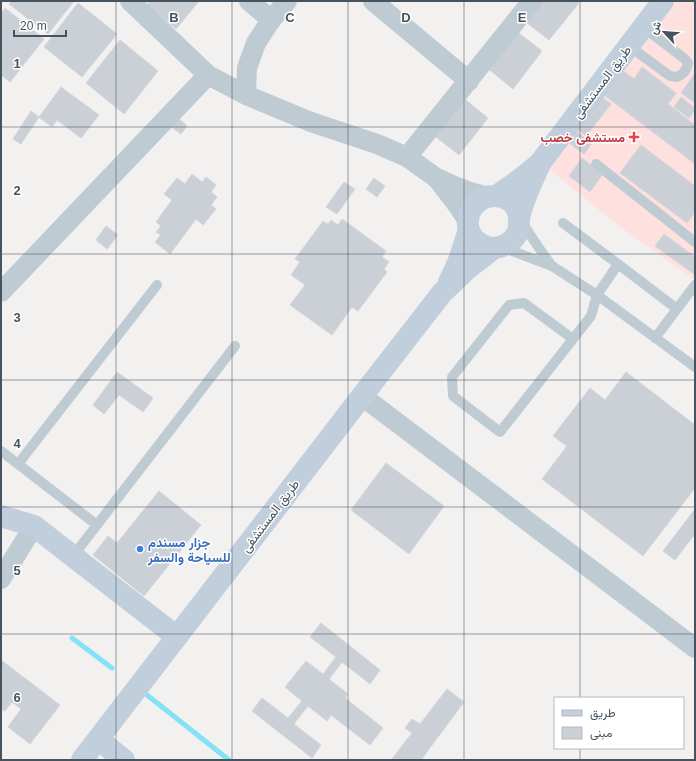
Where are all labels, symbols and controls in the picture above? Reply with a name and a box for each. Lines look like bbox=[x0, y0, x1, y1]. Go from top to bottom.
text: B bbox=[169, 10, 179, 25]
text: C bbox=[285, 10, 295, 25]
text: D bbox=[401, 10, 411, 25]
text: E bbox=[518, 10, 527, 25]
scale bar bbox=[14, 12, 66, 38]
north arrow bbox=[644, 12, 684, 52]
text: 20 m bbox=[20, 19, 47, 33]
text: ش bbox=[647, 19, 664, 37]
street label: طريق المستشفى bbox=[570, 43, 635, 122]
text: 1 bbox=[13, 56, 21, 71]
place label: مستشفى خصب bbox=[540, 130, 625, 145]
marker: مستشفى خصب bbox=[628, 131, 640, 143]
text: 2 bbox=[13, 183, 21, 198]
text: 3 bbox=[13, 310, 21, 325]
text: 4 bbox=[13, 436, 21, 451]
street label: طريق المستشفى bbox=[238, 477, 303, 556]
place label: جزار مسندم للسياحة والسفر bbox=[147, 535, 231, 566]
marker: جزار مسندم للسياحة والسفر bbox=[135, 544, 145, 554]
text: 5 bbox=[13, 563, 21, 578]
text: 6 bbox=[13, 690, 21, 705]
legend bbox=[554, 697, 684, 749]
text: طريق bbox=[590, 706, 616, 721]
text: مبنى bbox=[590, 726, 612, 741]

